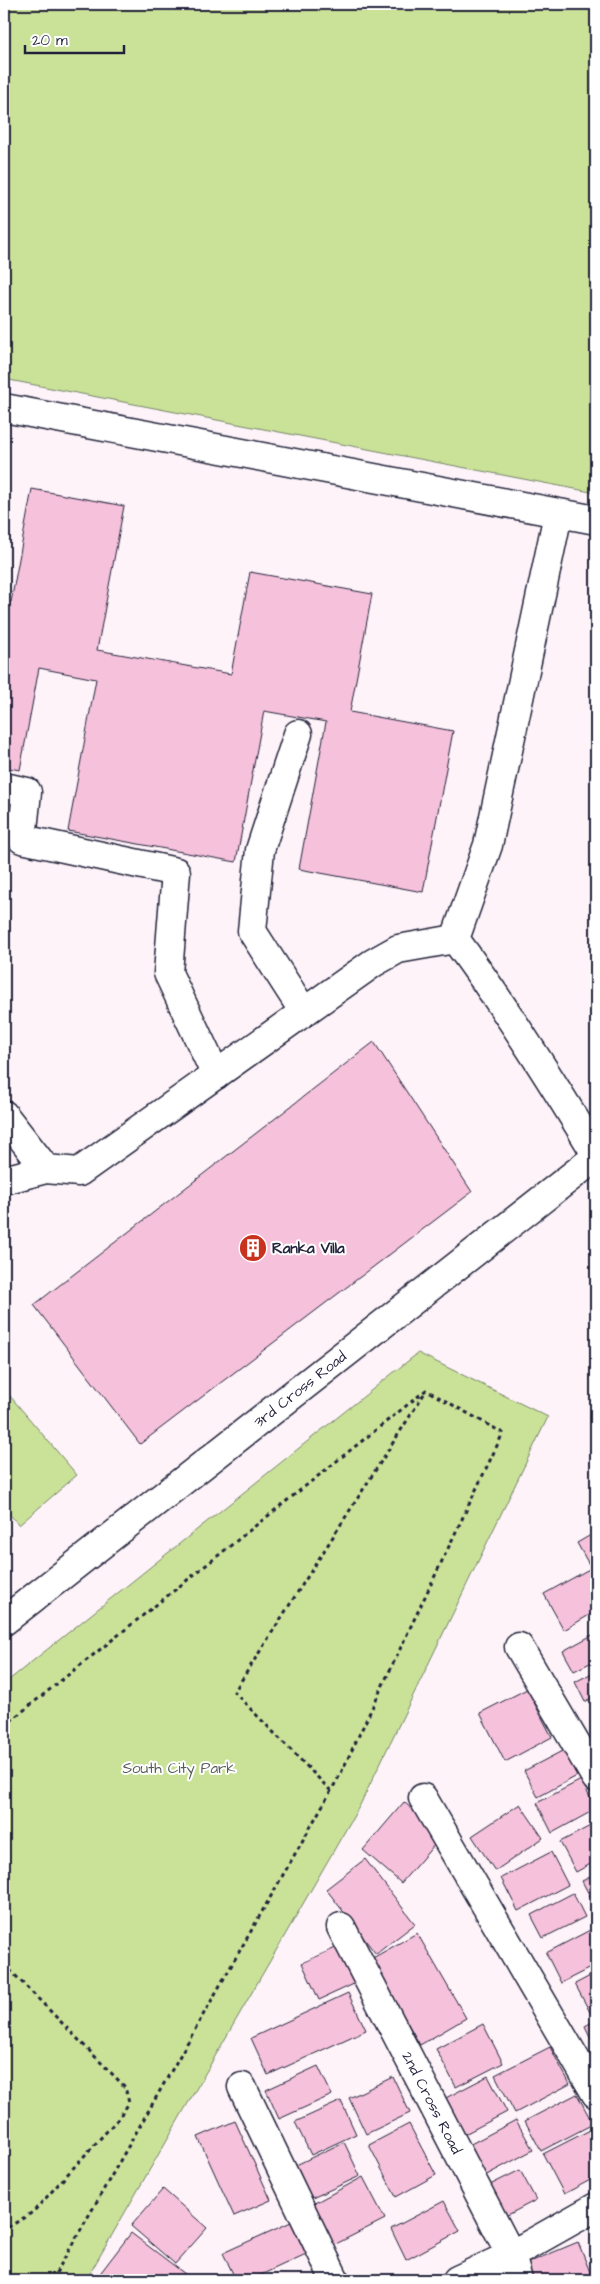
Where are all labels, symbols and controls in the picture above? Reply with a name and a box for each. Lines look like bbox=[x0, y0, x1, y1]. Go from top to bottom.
scale bar bbox=[25, 22, 124, 54]
text: 20 m bbox=[32, 30, 68, 51]
building icon: Ranka Villa bbox=[238, 1233, 268, 1263]
place label: Ranka Villa bbox=[272, 1238, 345, 1259]
street label: 3rd Cross Road bbox=[249, 1346, 351, 1432]
park label: South City Park bbox=[122, 1758, 236, 1780]
street label: 2nd Cross Road bbox=[397, 2048, 468, 2158]

